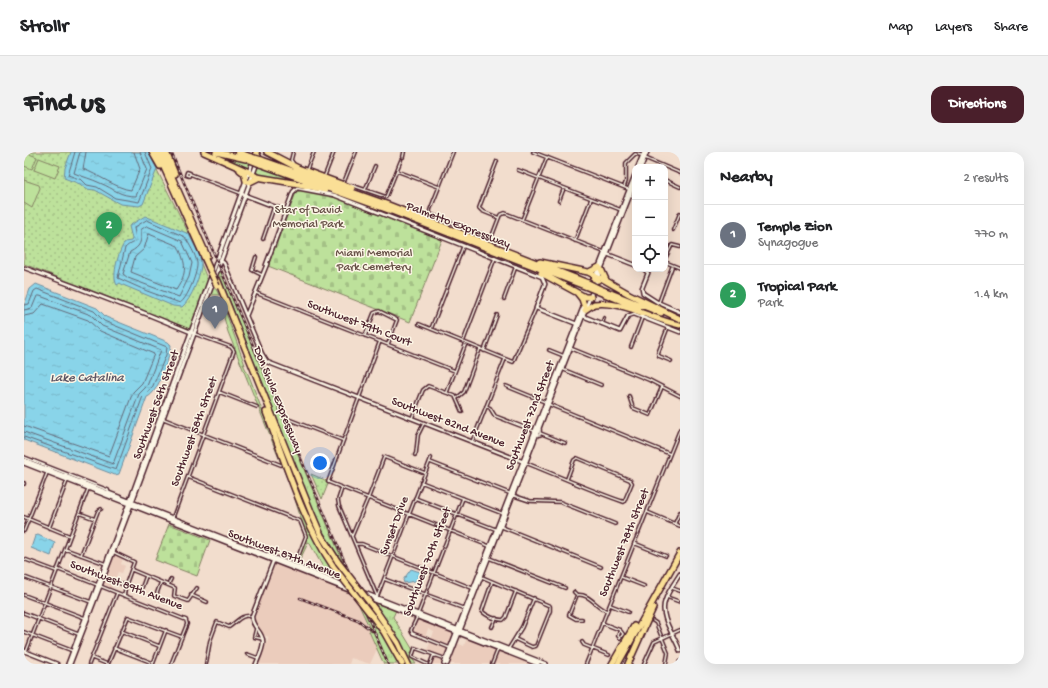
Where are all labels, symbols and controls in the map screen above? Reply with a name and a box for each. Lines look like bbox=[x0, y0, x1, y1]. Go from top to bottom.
text: Strollr bbox=[20, 16, 68, 39]
text: Map bbox=[889, 19, 913, 36]
text: Layers bbox=[935, 19, 972, 36]
text: Share bbox=[994, 19, 1028, 36]
button: Directions bbox=[931, 86, 1024, 123]
text: Find us bbox=[24, 88, 104, 121]
map controls bbox=[632, 164, 668, 272]
button: + bbox=[632, 164, 668, 200]
text: Nearby bbox=[720, 168, 773, 188]
text: 2 results bbox=[963, 171, 1008, 186]
street label: Palmetto Expressway bbox=[403, 199, 512, 252]
button: − bbox=[632, 200, 668, 236]
park label: Star of David Memorial Park bbox=[272, 204, 345, 232]
pin: 2 bbox=[96, 212, 122, 245]
text: Temple Zion bbox=[758, 218, 832, 236]
text: 1 bbox=[730, 227, 736, 242]
text: 770 m bbox=[975, 227, 1008, 242]
button: locate bbox=[632, 236, 668, 272]
text: Synagogue bbox=[758, 236, 818, 251]
park label: Miami Memorial Park Cemetery bbox=[336, 247, 413, 275]
text: Tropical Park bbox=[758, 278, 836, 296]
text: 2 bbox=[730, 287, 736, 302]
text: 1.4 km bbox=[974, 287, 1008, 302]
pin: 1 bbox=[202, 296, 228, 329]
text: Park bbox=[758, 296, 783, 311]
street label: Southwest 79th Court bbox=[305, 298, 414, 351]
street label: Don Shula Expressway bbox=[249, 344, 305, 455]
street label: Southwest 56th Street bbox=[131, 348, 184, 461]
street label: Southwest 72nd Street bbox=[504, 358, 559, 473]
water label: Lake Catalina bbox=[50, 371, 124, 386]
street label: Southwest 58th Street bbox=[169, 374, 222, 489]
street label: Southwest 82nd Avenue bbox=[389, 395, 508, 451]
your location bbox=[310, 453, 330, 473]
street label: Southwest 78th Street bbox=[597, 486, 654, 599]
street label: Sunset Drive bbox=[377, 494, 413, 557]
street label: Southwest 70th Street bbox=[401, 504, 456, 619]
street label: Southwest 87th Avenue bbox=[226, 527, 343, 583]
street label: Southwest 89th Avenue bbox=[68, 558, 185, 614]

